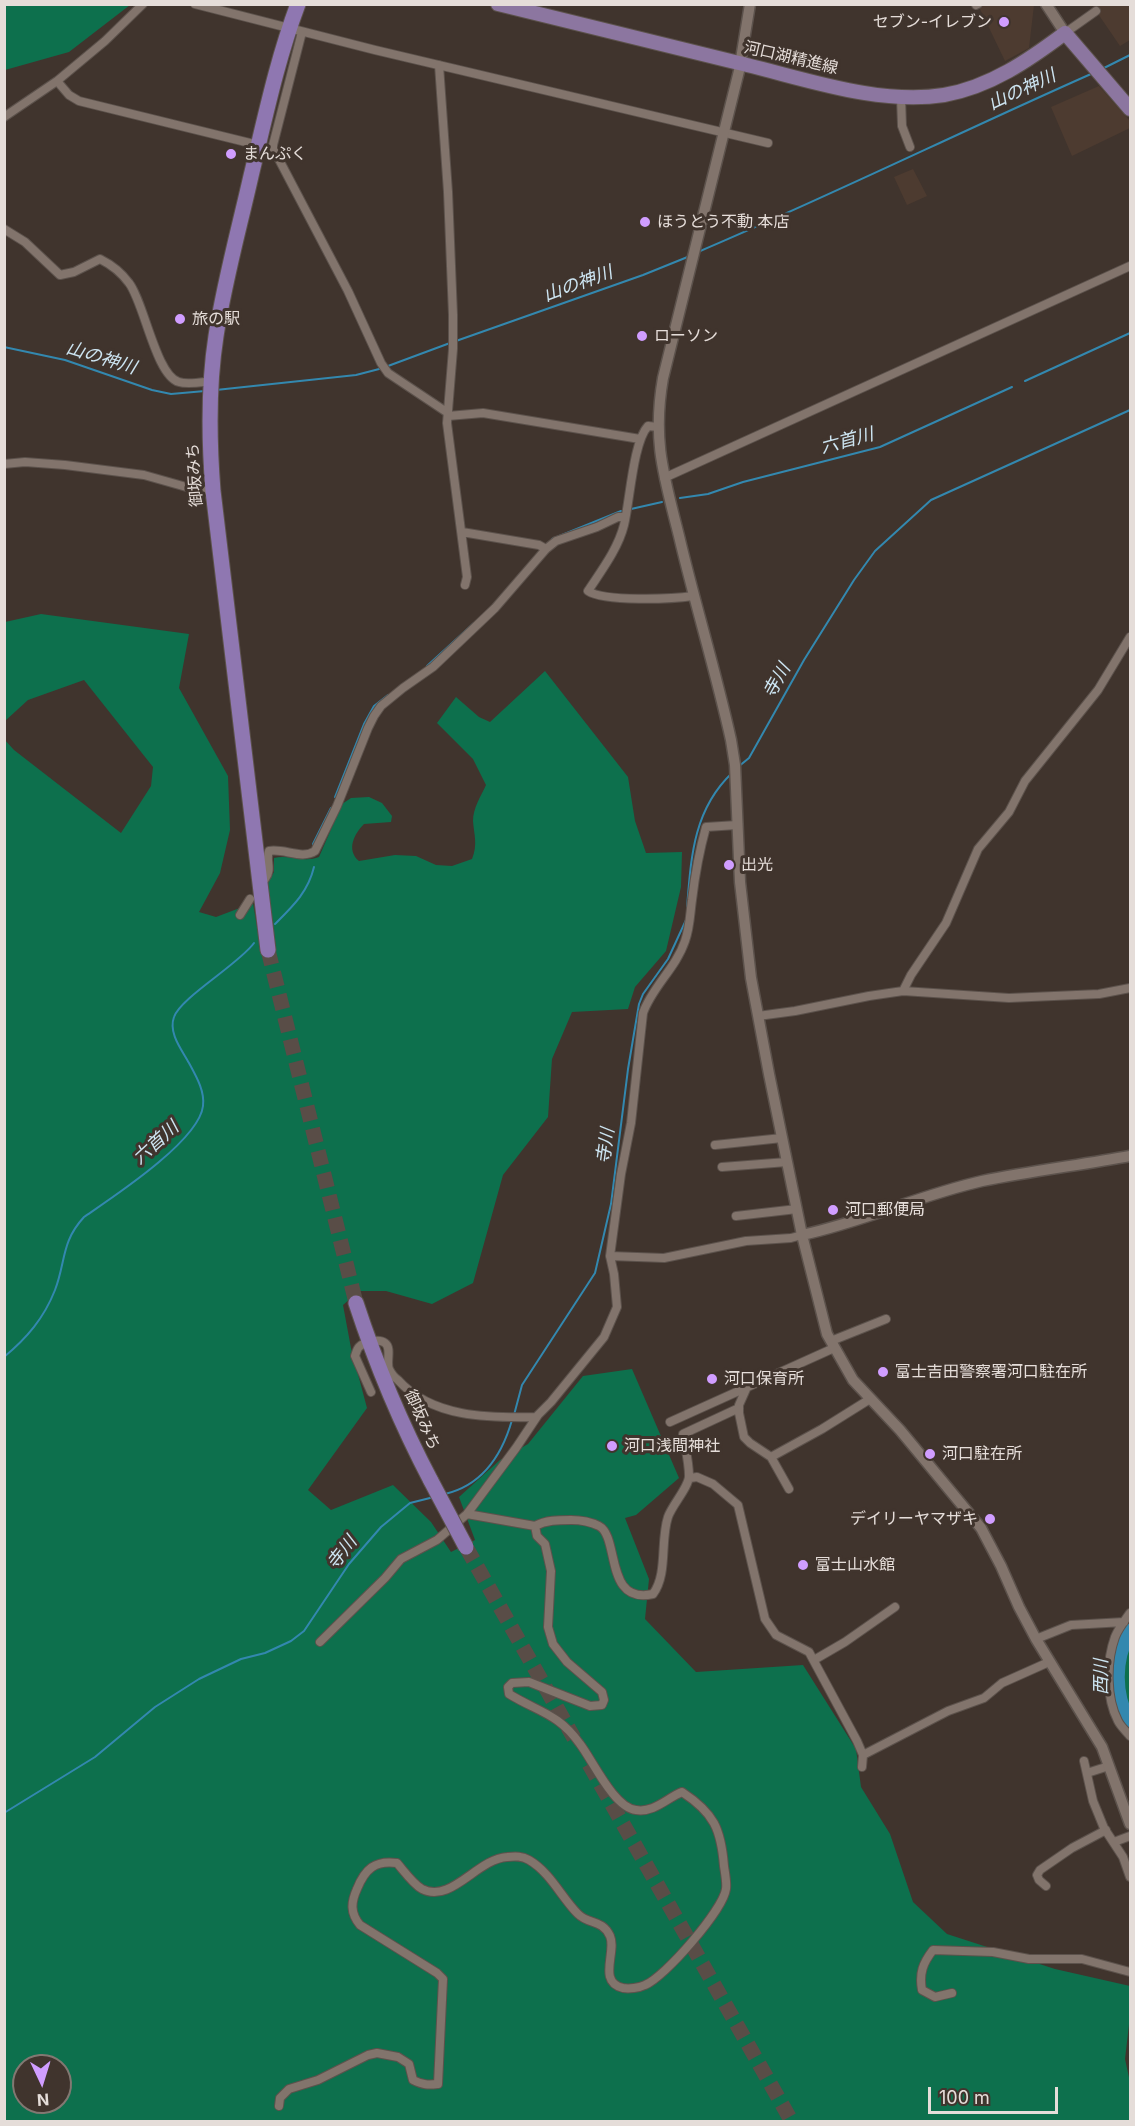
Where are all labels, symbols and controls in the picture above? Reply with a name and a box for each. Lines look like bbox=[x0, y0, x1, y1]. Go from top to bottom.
place label: セブン-イレブン bbox=[873, 12, 992, 32]
marker: セブン-イレブン bbox=[997, 15, 1011, 29]
street label: 河口湖精進線 bbox=[742, 38, 840, 78]
water label: 山の神川 bbox=[985, 65, 1059, 115]
place label: まんぷく bbox=[243, 144, 307, 164]
marker: まんぷく bbox=[224, 147, 238, 161]
place label: ほうとう不動 本店 bbox=[657, 212, 789, 232]
marker: ほうとう不動 本店 bbox=[638, 215, 652, 229]
water label: 山の神川 bbox=[540, 262, 616, 306]
place label: 旅の駅 bbox=[192, 309, 240, 329]
marker: 旅の駅 bbox=[173, 312, 187, 326]
place label: ローソン bbox=[654, 326, 718, 346]
marker: ローソン bbox=[635, 329, 649, 343]
water label: 山の神川 bbox=[63, 337, 139, 379]
water label: 六首川 bbox=[818, 424, 876, 458]
street label: 御坂みち bbox=[183, 442, 207, 508]
water label: 寺川 bbox=[759, 660, 795, 702]
place label: 出光 bbox=[741, 855, 773, 875]
marker: 出光 bbox=[722, 858, 736, 872]
water label: 六首川 bbox=[129, 1117, 183, 1169]
water label: 寺川 bbox=[593, 1127, 619, 1165]
place label: 河口郵便局 bbox=[845, 1200, 925, 1220]
marker: 河口郵便局 bbox=[826, 1203, 840, 1217]
place label: 富士吉田警察署河口駐在所 bbox=[895, 1362, 1087, 1382]
marker: 富士吉田警察署河口駐在所 bbox=[876, 1365, 890, 1379]
place label: 河口保育所 bbox=[724, 1369, 804, 1389]
marker: 河口保育所 bbox=[705, 1372, 719, 1386]
street label: 御坂みち bbox=[400, 1387, 444, 1453]
place label: 河口浅間神社 bbox=[624, 1436, 720, 1456]
marker: 河口浅間神社 bbox=[605, 1439, 619, 1453]
place label: 河口駐在所 bbox=[942, 1444, 1022, 1464]
marker: 河口駐在所 bbox=[923, 1447, 937, 1461]
place label: デイリーヤマザキ bbox=[850, 1509, 978, 1529]
marker: デイリーヤマザキ bbox=[983, 1512, 997, 1526]
water label: 寺川 bbox=[322, 1532, 362, 1574]
place label: 富士山水館 bbox=[815, 1555, 895, 1575]
marker: 富士山水館 bbox=[796, 1558, 810, 1572]
water label: 西川 bbox=[1091, 1659, 1113, 1695]
north arrow bbox=[12, 2054, 72, 2114]
scale bar bbox=[931, 2075, 1062, 2113]
text: 100 m bbox=[939, 2087, 990, 2108]
text: N bbox=[36, 2090, 50, 2110]

